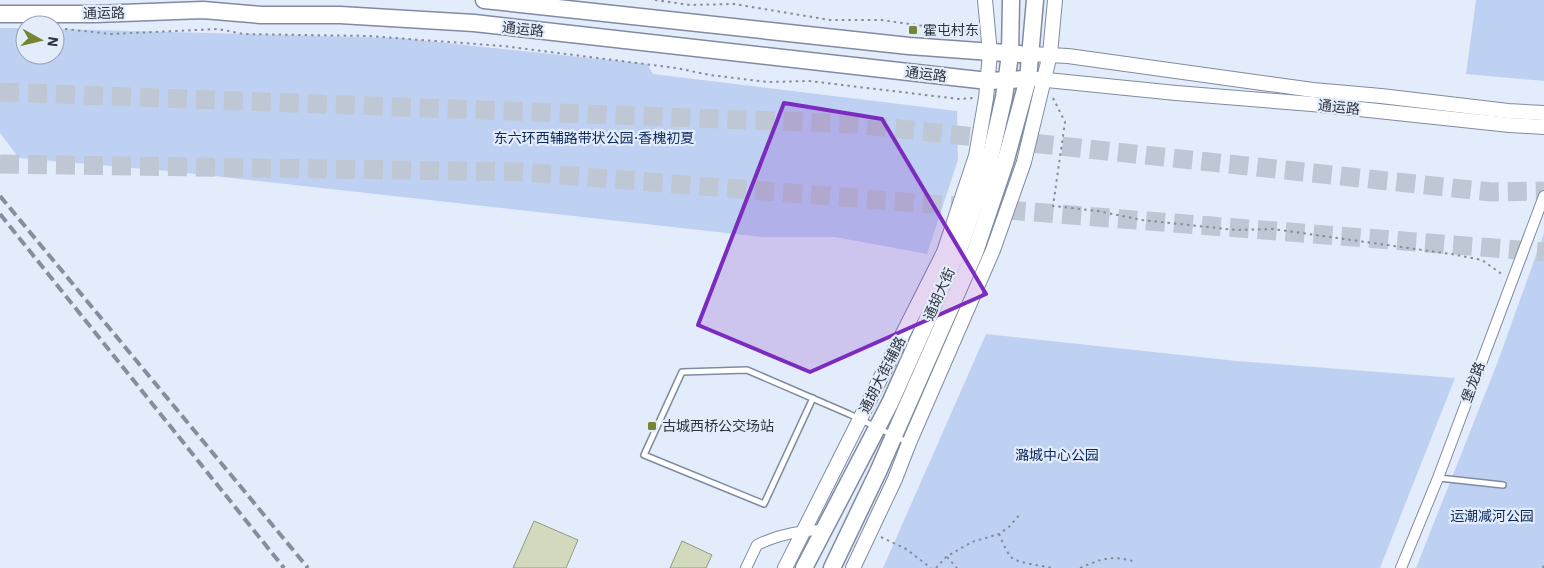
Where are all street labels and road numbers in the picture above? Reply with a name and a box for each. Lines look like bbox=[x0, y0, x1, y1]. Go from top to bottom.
street label: 通运路 bbox=[83, 4, 125, 22]
street label: 通运路 bbox=[501, 18, 545, 40]
street label: 通运路 bbox=[904, 63, 948, 85]
street label: 通运路 bbox=[1317, 96, 1361, 118]
street label: 通胡大街 bbox=[919, 265, 959, 323]
street label: 通胡大街辅路 bbox=[855, 333, 909, 417]
street label: 堡龙路 bbox=[1457, 359, 1489, 405]

